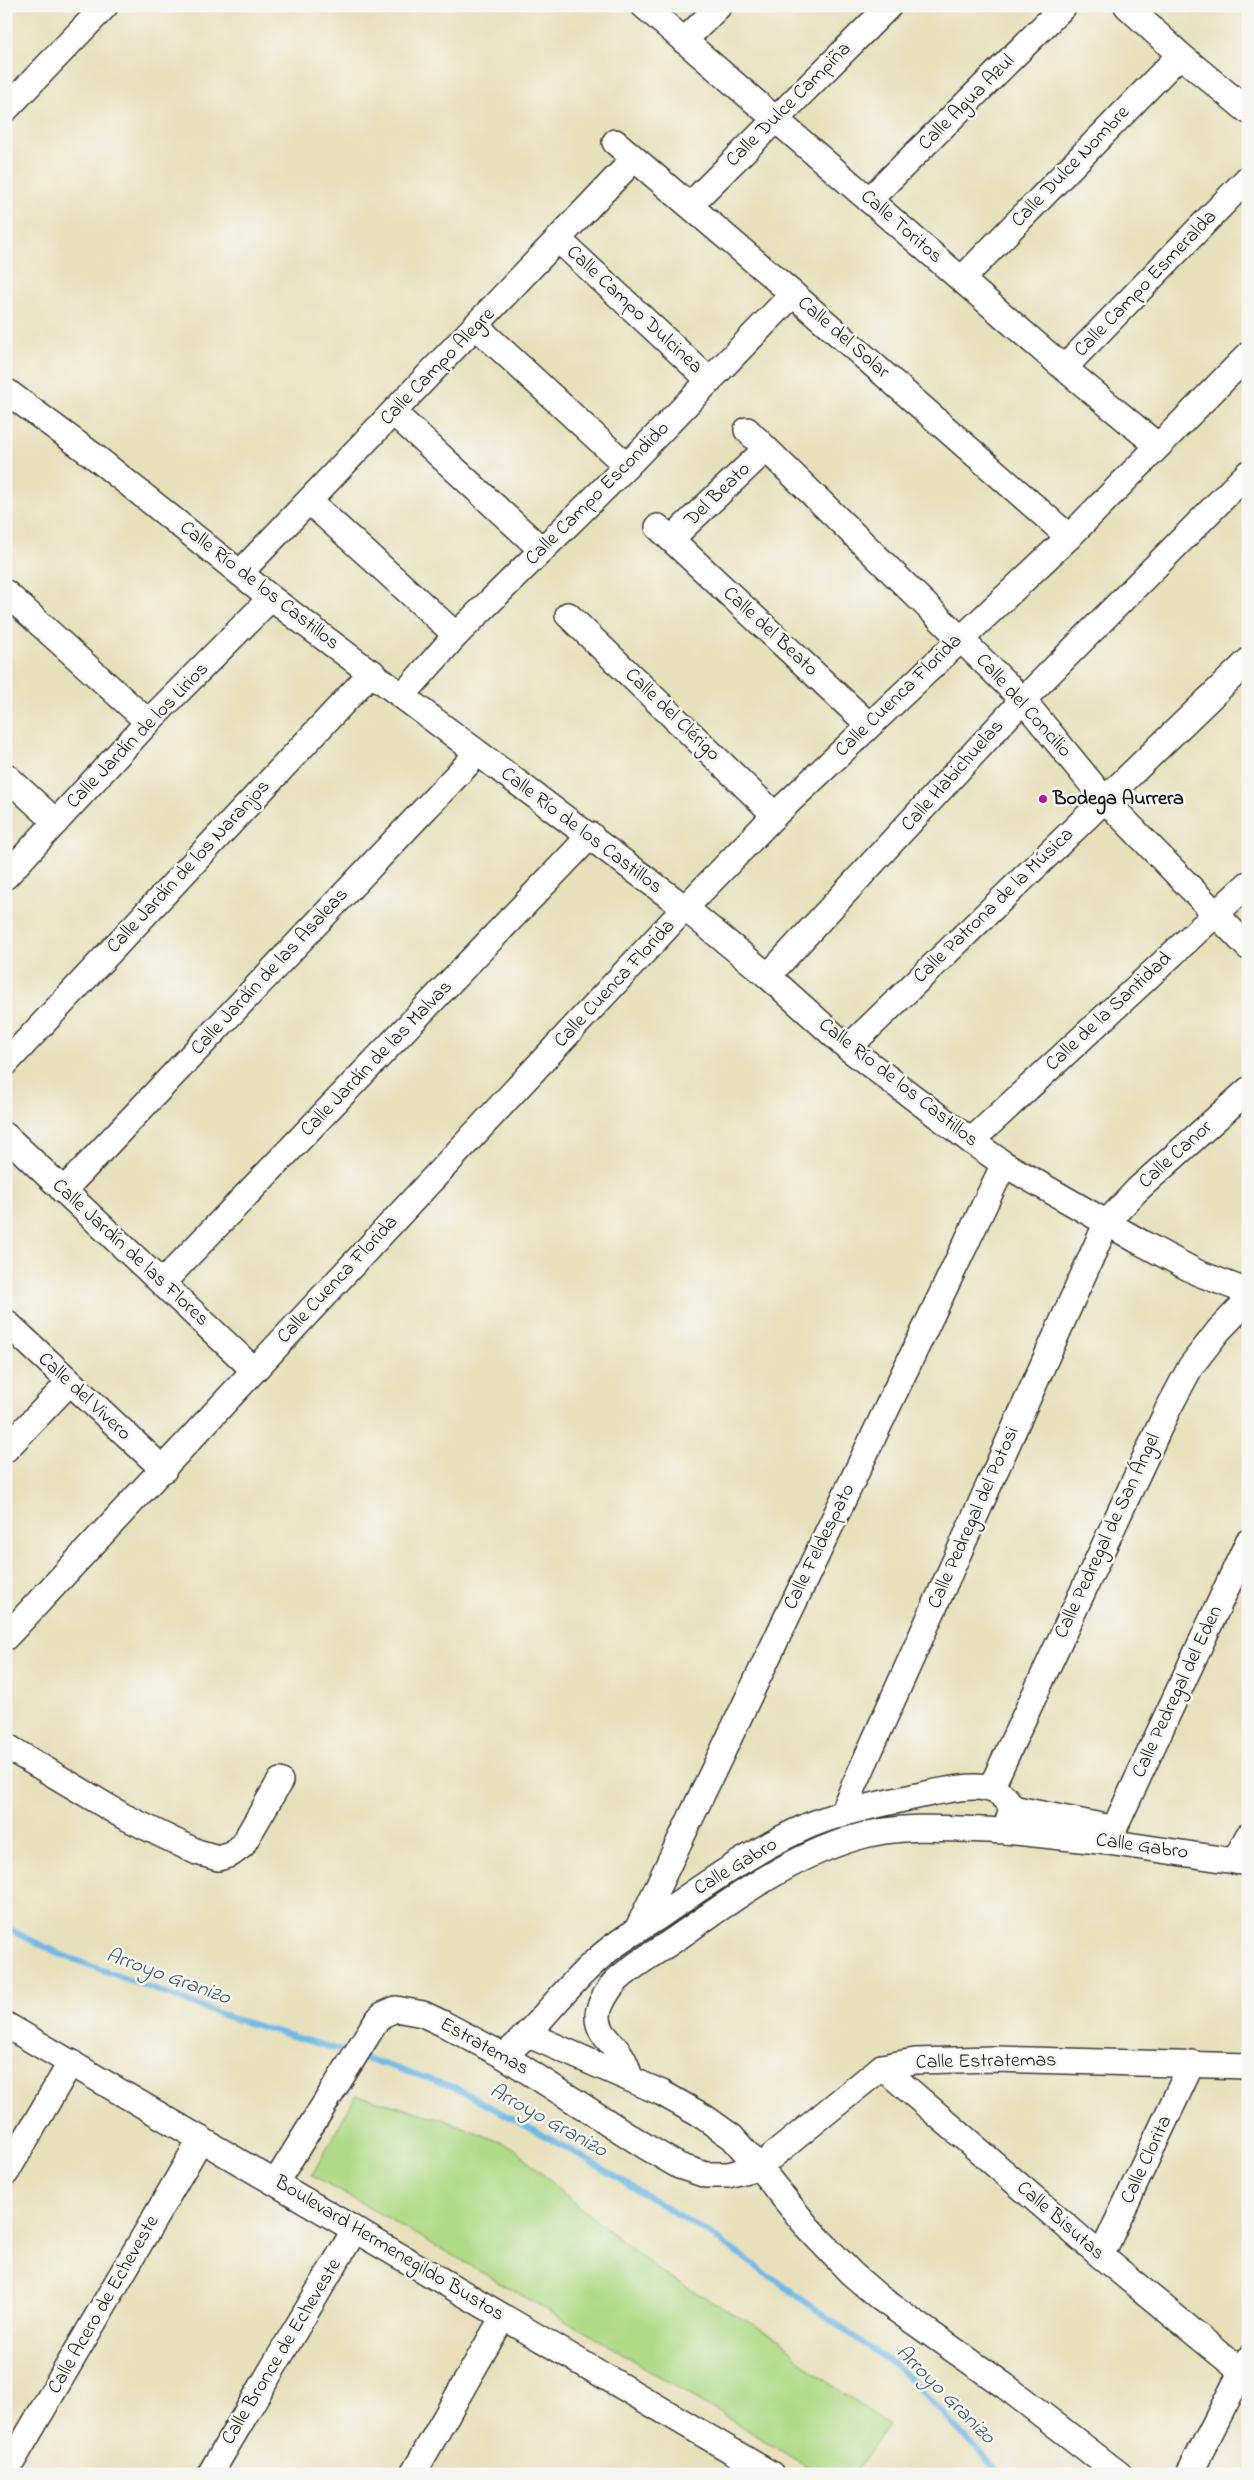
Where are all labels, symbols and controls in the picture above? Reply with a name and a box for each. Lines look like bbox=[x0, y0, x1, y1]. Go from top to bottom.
street label: Calle Dulce Campiña bbox=[720, 36, 858, 174]
street label: Calle Agua Azul bbox=[912, 48, 1023, 159]
street label: Calle Dulce Nombre bbox=[1005, 99, 1137, 235]
street label: Calle Toritos bbox=[854, 183, 948, 271]
street label: Calle Campo Esmeralda bbox=[1068, 204, 1224, 364]
street label: Calle Campo Dulcinea bbox=[559, 239, 709, 381]
street label: Calle del Solar bbox=[790, 290, 896, 387]
street label: Calle Campo Alegre bbox=[374, 301, 503, 433]
street label: Calle Campo Escondido bbox=[519, 415, 677, 573]
street label: Del Beato bbox=[678, 456, 758, 535]
street label: Calle Río de los Castillos bbox=[173, 514, 345, 658]
street label: Calle del Beato bbox=[716, 580, 824, 684]
street label: Calle Cuenca Florida bbox=[829, 628, 969, 764]
street label: Calle del Concilio bbox=[968, 647, 1078, 765]
street label: Calle Jardín de los Lirios bbox=[60, 656, 216, 816]
street label: Calle del Clérigo bbox=[617, 662, 727, 769]
street label: Calle Habichuelas bbox=[895, 713, 1011, 839]
street label: Calle Río de los Castillos bbox=[494, 760, 668, 902]
street label: Calle Jardín de los Naranjos bbox=[100, 773, 278, 961]
place label: Bodega Aurrera bbox=[1052, 785, 1184, 815]
marker: Bodega Aurrera bbox=[1037, 793, 1049, 805]
street label: Calle Patrona de la Música bbox=[907, 821, 1081, 991]
street label: Calle Jardín de las Asaleas bbox=[184, 882, 356, 1062]
street label: Calle Cuenca Florida bbox=[547, 913, 683, 1055]
street label: Calle de la Santidad bbox=[1039, 945, 1179, 1079]
street label: Calle Jardín de las Malvas bbox=[294, 974, 460, 1144]
street label: Calle Río de los Castillos bbox=[812, 1011, 984, 1155]
street label: Calle Canor bbox=[1133, 1113, 1220, 1196]
street label: Calle Jardín de las Flores bbox=[45, 1172, 215, 1334]
street label: Calle Cuenca Florida bbox=[270, 1209, 406, 1351]
street label: Calle del Vivero bbox=[31, 1346, 137, 1448]
street label: Calle Pedregal del Potosi bbox=[921, 1422, 1028, 1614]
street label: Calle Pedregal de San Ángel bbox=[1048, 1429, 1169, 1644]
street label: Calle Feldespato bbox=[777, 1479, 863, 1615]
street label: Calle Pedregal del Eden bbox=[1125, 1601, 1232, 1783]
street label: Calle Gabro bbox=[1094, 1826, 1190, 1868]
street label: Calle Gabro bbox=[689, 1831, 783, 1903]
water label: Arroyo Granizo bbox=[102, 1941, 235, 2014]
street label: Estratemas bbox=[434, 2011, 534, 2083]
street label: Calle Estratemas bbox=[915, 2046, 1057, 2078]
water label: Arroyo Granizo bbox=[484, 2076, 613, 2166]
street label: Calle Clorita bbox=[1114, 2111, 1180, 2209]
street label: Boulevard Hermenegildo Bustos bbox=[267, 2168, 509, 2330]
street label: Calle Bisutas bbox=[1009, 2174, 1111, 2268]
street label: Calle Acero de Echeveste bbox=[41, 2210, 167, 2400]
street label: Calle Bronce de Echeveste bbox=[215, 2253, 349, 2451]
water label: Arroyo Granizo bbox=[888, 2338, 1002, 2452]

